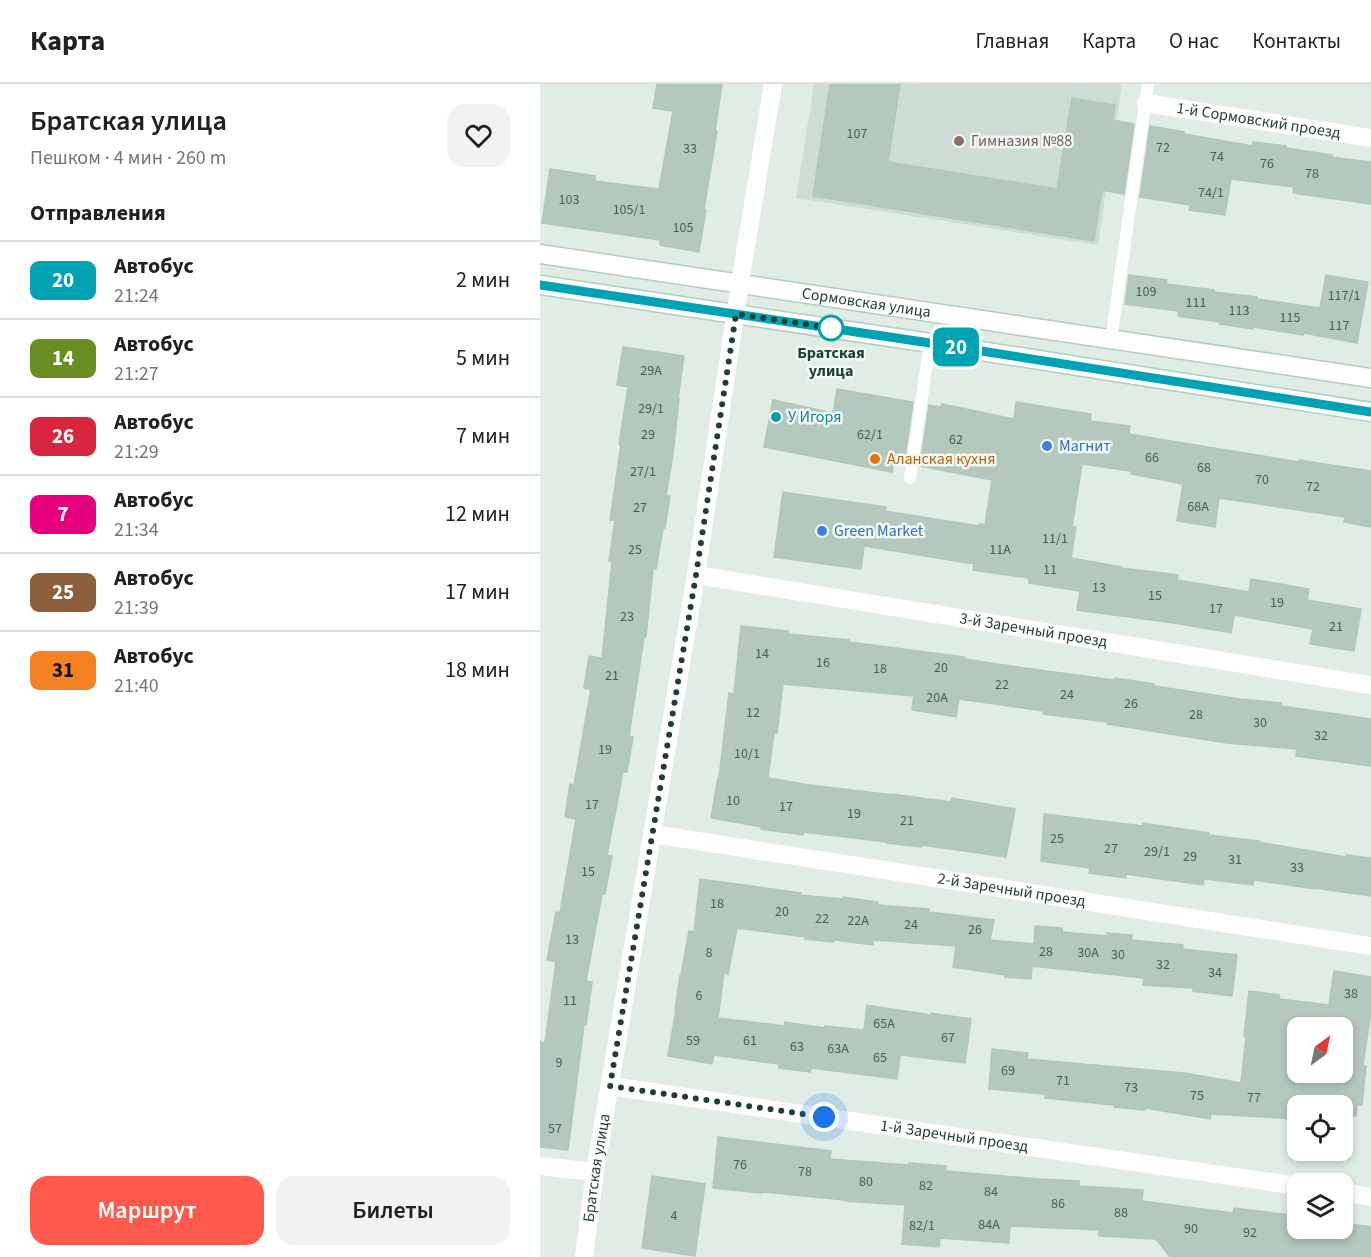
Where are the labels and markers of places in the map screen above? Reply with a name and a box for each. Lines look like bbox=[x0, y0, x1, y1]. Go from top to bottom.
place label: Гимназия №88 bbox=[971, 130, 1072, 152]
marker: Гимназия №88 bbox=[952, 134, 966, 148]
marker: Братская улица bbox=[818, 315, 844, 341]
place label: Братская улица bbox=[797, 342, 865, 382]
place label: У Игоря bbox=[788, 406, 842, 428]
marker: У Игоря bbox=[769, 410, 783, 424]
place label: Магнит bbox=[1059, 435, 1111, 457]
marker: Магнит bbox=[1040, 439, 1054, 453]
place label: Аланская кухня bbox=[887, 448, 995, 470]
marker: Аланская кухня bbox=[868, 452, 882, 466]
place label: Green Market bbox=[834, 520, 924, 542]
marker: Green Market bbox=[815, 524, 829, 538]

